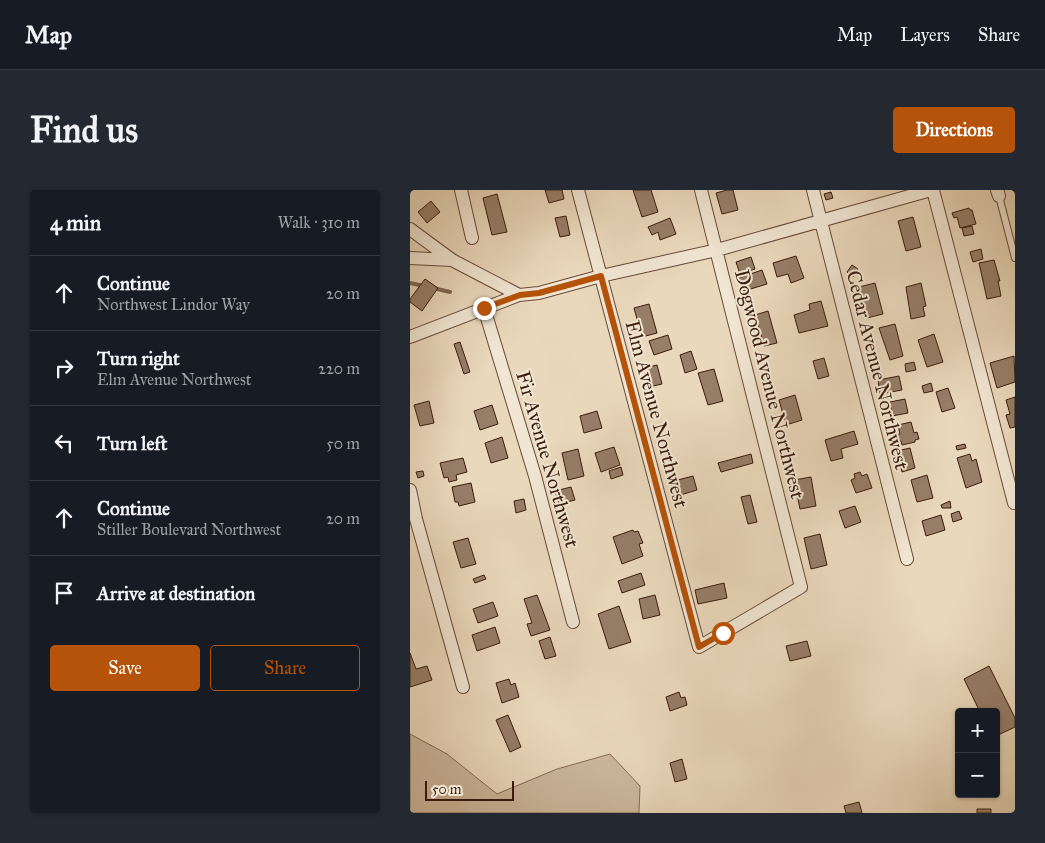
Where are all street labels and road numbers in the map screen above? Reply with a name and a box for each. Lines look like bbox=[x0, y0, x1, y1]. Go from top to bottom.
street label: Dogwood Avenue Northwest bbox=[729, 267, 810, 501]
street label: Cedar Avenue Northwest bbox=[842, 268, 914, 472]
street label: Elm Avenue Northwest bbox=[620, 318, 694, 510]
street label: Fir Avenue Northwest bbox=[511, 368, 585, 550]

